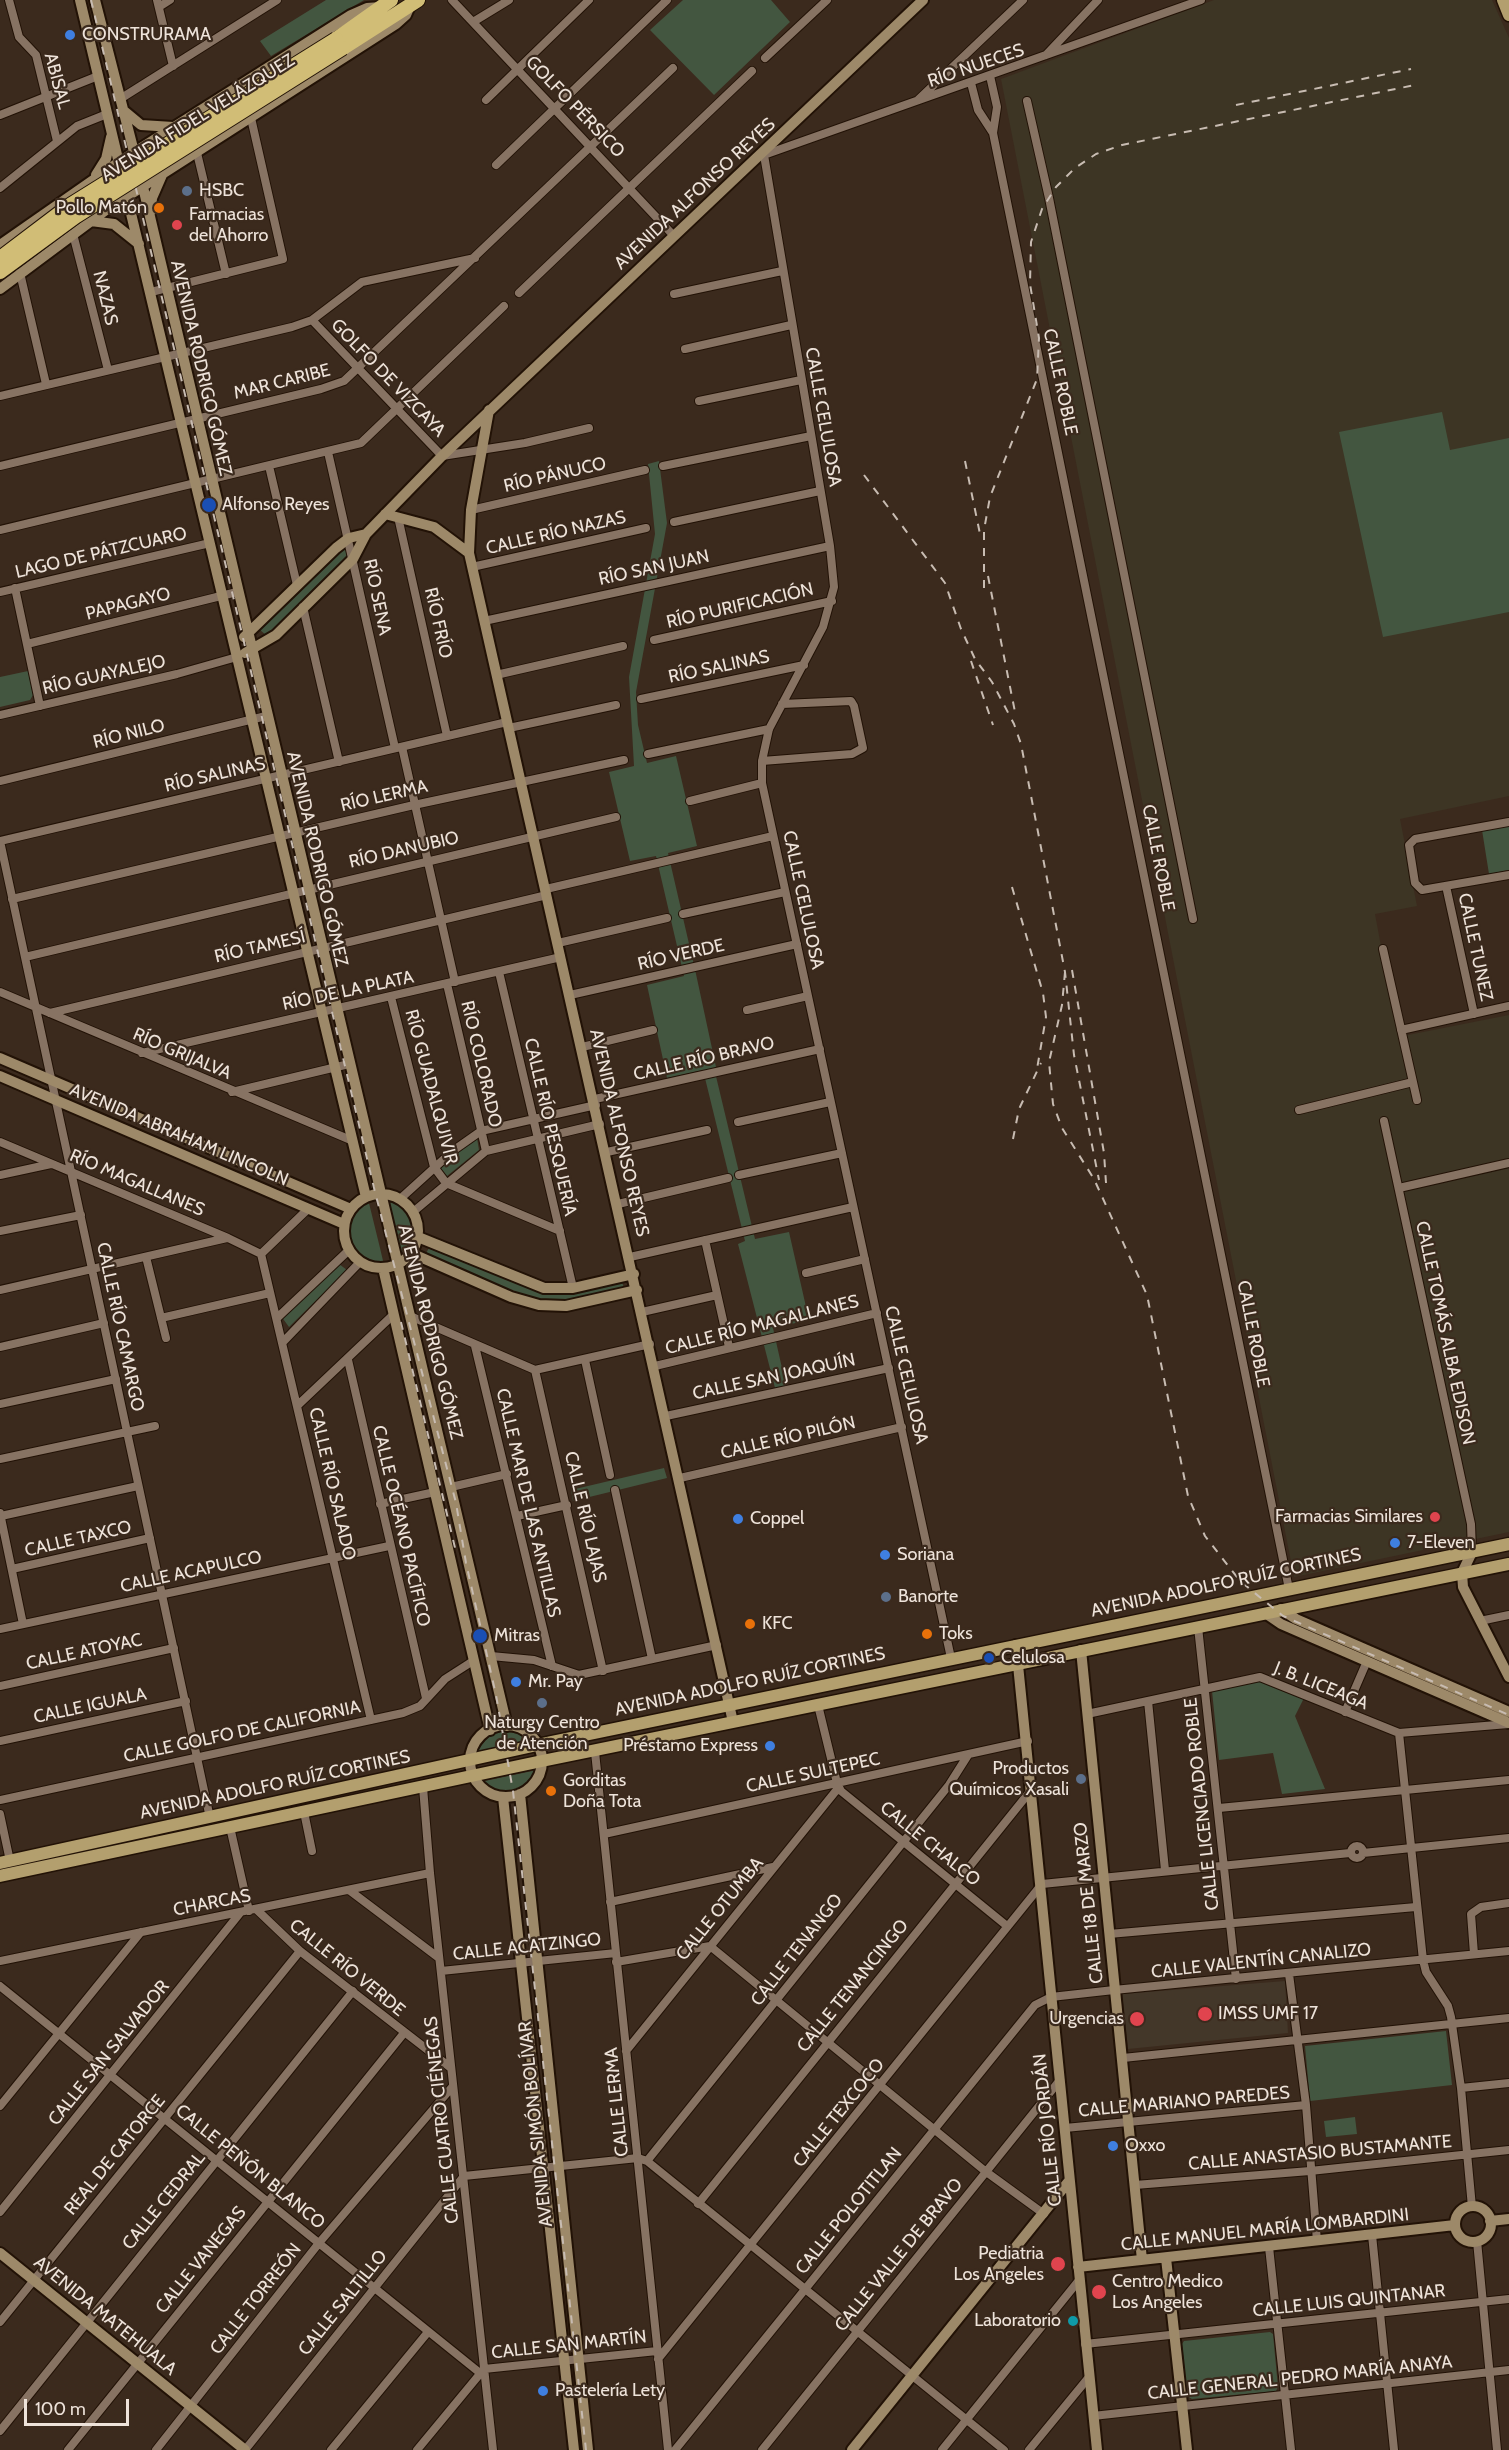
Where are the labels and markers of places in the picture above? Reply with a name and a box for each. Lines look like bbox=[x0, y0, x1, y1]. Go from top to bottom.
place label: CONSTRURAMA bbox=[82, 24, 211, 46]
marker: CONSTRURAMA bbox=[63, 28, 77, 42]
place label: HSBC bbox=[199, 180, 244, 202]
marker: HSBC bbox=[180, 184, 194, 198]
place label: Pollo Matón bbox=[56, 197, 147, 219]
marker: Pollo Matón bbox=[152, 201, 166, 215]
place label: Farmacias del Ahorro bbox=[189, 204, 268, 246]
marker: Farmacias del Ahorro bbox=[170, 218, 184, 232]
place label: Alfonso Reyes bbox=[222, 494, 330, 516]
marker: Alfonso Reyes bbox=[200, 496, 218, 514]
place label: Farmacias Similares bbox=[1275, 1506, 1423, 1528]
place label: Coppel bbox=[750, 1508, 804, 1530]
marker: Farmacias Similares bbox=[1428, 1510, 1442, 1524]
marker: Coppel bbox=[731, 1512, 745, 1526]
place label: 7-Eleven bbox=[1407, 1532, 1475, 1554]
marker: 7-Eleven bbox=[1388, 1536, 1402, 1550]
place label: Soriana bbox=[897, 1544, 954, 1566]
marker: Soriana bbox=[878, 1548, 892, 1562]
place label: Banorte bbox=[898, 1586, 958, 1608]
marker: Banorte bbox=[879, 1590, 893, 1604]
place label: KFC bbox=[762, 1613, 793, 1635]
marker: KFC bbox=[743, 1617, 757, 1631]
place label: Toks bbox=[939, 1623, 973, 1645]
place label: Mitras bbox=[494, 1625, 540, 1647]
marker: Mitras bbox=[471, 1627, 489, 1645]
marker: Toks bbox=[920, 1627, 934, 1641]
place label: Celulosa bbox=[1001, 1647, 1065, 1669]
marker: Celulosa bbox=[982, 1651, 996, 1665]
place label: Mr. Pay bbox=[528, 1671, 583, 1693]
marker: Mr. Pay bbox=[509, 1675, 523, 1689]
marker: Naturgy Centro de Atención bbox=[535, 1696, 549, 1710]
place label: Naturgy Centro de Atención bbox=[484, 1712, 600, 1754]
place label: Préstamo Express bbox=[623, 1735, 758, 1757]
marker: Préstamo Express bbox=[763, 1739, 777, 1753]
place label: Productos Químicos Xasali bbox=[949, 1758, 1069, 1800]
place label: Gorditas Doña Tota bbox=[563, 1770, 641, 1812]
marker: Productos Químicos Xasali bbox=[1074, 1772, 1088, 1786]
marker: Gorditas Doña Tota bbox=[544, 1784, 558, 1798]
place label: IMSS UMF 17 bbox=[1218, 2003, 1318, 2025]
marker: IMSS UMF 17 bbox=[1196, 2005, 1214, 2023]
place label: Urgencias bbox=[1049, 2008, 1124, 2030]
marker: Urgencias bbox=[1128, 2010, 1146, 2028]
place label: Oxxo bbox=[1125, 2135, 1165, 2157]
marker: Oxxo bbox=[1106, 2139, 1120, 2153]
place label: Pediatria Los Angeles bbox=[954, 2243, 1044, 2286]
marker: Pediatria Los Angeles bbox=[1049, 2255, 1067, 2273]
place label: Centro Medico Los Angeles bbox=[1112, 2271, 1223, 2314]
marker: Centro Medico Los Angeles bbox=[1090, 2283, 1108, 2301]
place label: Laboratorio bbox=[974, 2310, 1061, 2332]
marker: Laboratorio bbox=[1066, 2314, 1080, 2328]
place label: Pastelería Lety bbox=[555, 2380, 665, 2402]
marker: Pastelería Lety bbox=[536, 2384, 550, 2398]

